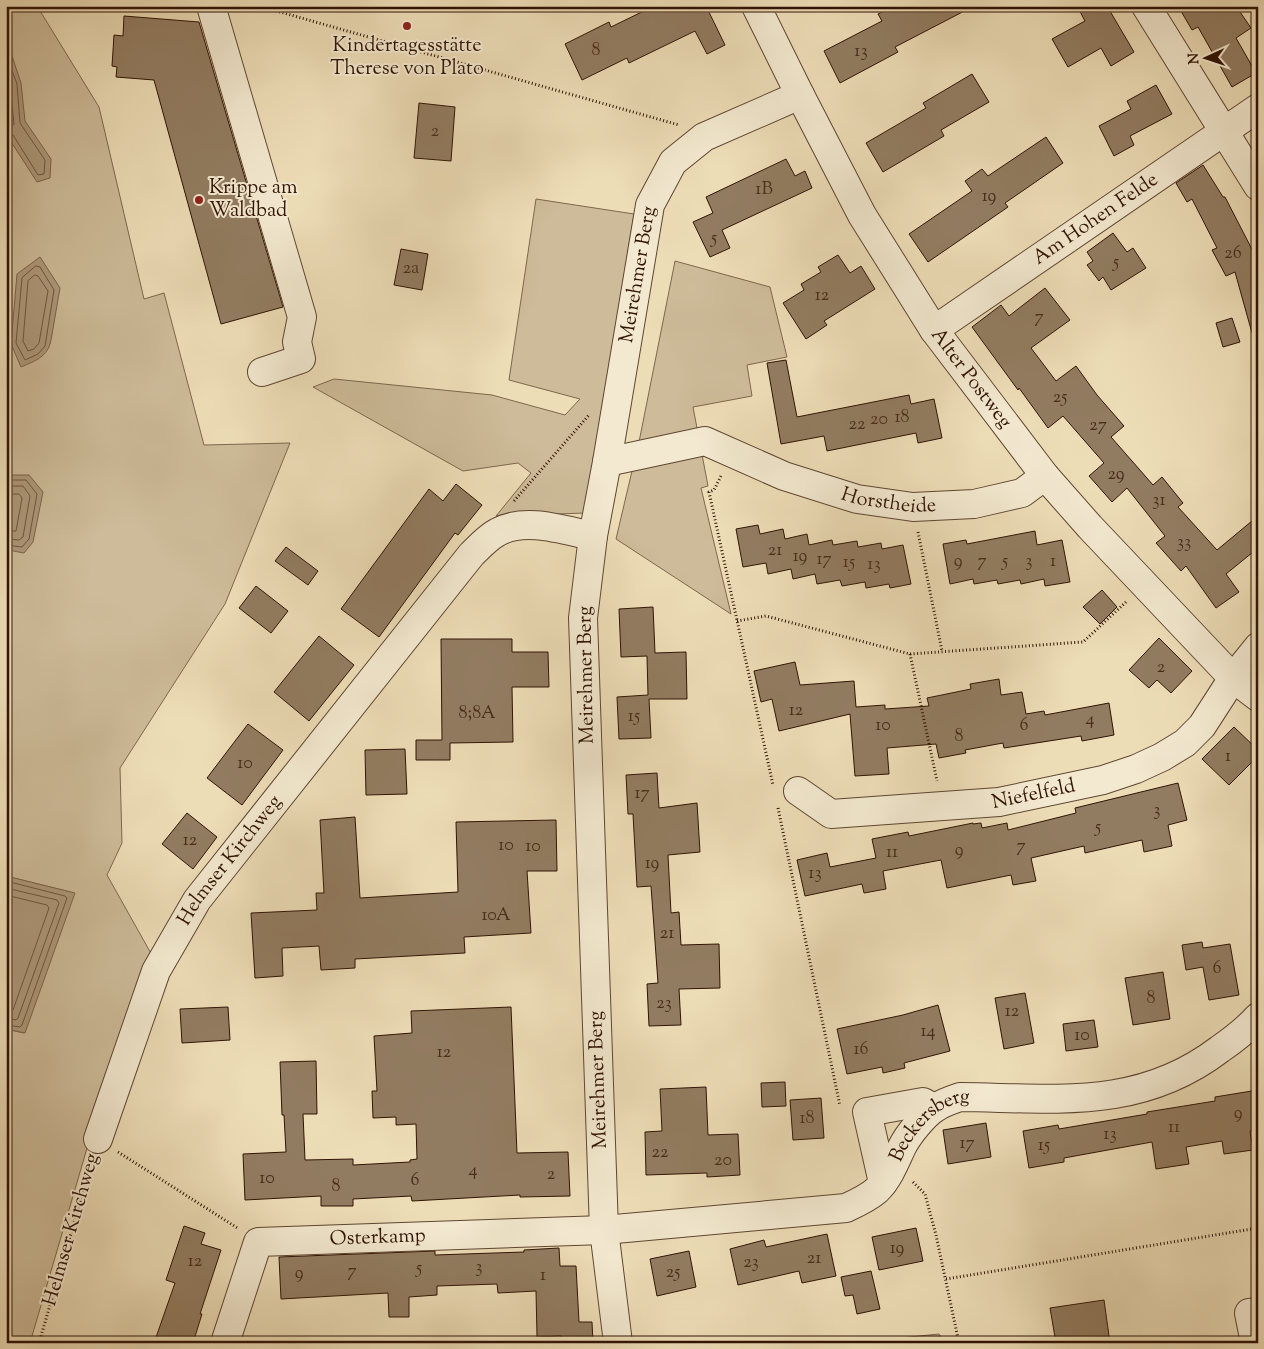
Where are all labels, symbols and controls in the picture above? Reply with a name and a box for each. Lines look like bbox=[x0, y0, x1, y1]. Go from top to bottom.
marker: Kindertagesstätte Therese von Plato bbox=[401, 20, 413, 32]
place label: Kindertagesstätte Therese von Plato bbox=[330, 32, 484, 84]
north arrow bbox=[1182, 32, 1232, 82]
house number: 8 bbox=[592, 38, 601, 64]
house number: 13 bbox=[854, 39, 868, 65]
text: N bbox=[1185, 52, 1205, 65]
house number: 2 bbox=[431, 119, 440, 145]
street label: Am Hohen Felde bbox=[1027, 166, 1164, 273]
place label: Krippe am Waldbad bbox=[209, 174, 298, 226]
house number: 1B bbox=[755, 177, 773, 203]
house number: 19 bbox=[982, 184, 997, 210]
marker: Krippe am Waldbad bbox=[193, 194, 205, 206]
street label: Meirehmer Berg bbox=[613, 204, 664, 345]
house number: 5 bbox=[710, 226, 717, 252]
house number: 26 bbox=[1224, 241, 1242, 267]
house number: 5 bbox=[1112, 250, 1119, 276]
house number: 2a bbox=[403, 256, 419, 282]
house number: 12 bbox=[815, 283, 830, 309]
house number: 7 bbox=[1034, 305, 1044, 331]
street label: Alter Postweg bbox=[923, 322, 1019, 435]
house number: 25 bbox=[1053, 385, 1067, 411]
house number: 18 bbox=[894, 405, 910, 431]
house number: 20 bbox=[870, 407, 888, 433]
house number: 22 bbox=[849, 412, 866, 438]
house number: 27 bbox=[1089, 413, 1107, 439]
house number: 29 bbox=[1107, 462, 1125, 488]
street label: Horstheide bbox=[837, 480, 937, 522]
house number: 31 bbox=[1152, 488, 1166, 514]
house number: 33 bbox=[1177, 530, 1191, 556]
house number: 21 bbox=[768, 538, 782, 564]
house number: 19 bbox=[793, 544, 808, 570]
house number: 17 bbox=[816, 547, 832, 573]
house number: 9 bbox=[954, 549, 963, 575]
house number: 7 bbox=[977, 549, 987, 575]
house number: 5 bbox=[1001, 549, 1008, 575]
house number: 3 bbox=[1025, 549, 1033, 575]
house number: 1 bbox=[1050, 549, 1056, 575]
house number: 15 bbox=[843, 550, 855, 576]
house number: 13 bbox=[867, 552, 881, 578]
street label: Meirehmer Berg bbox=[571, 606, 603, 744]
house number: 2 bbox=[1157, 655, 1166, 681]
house number: 12 bbox=[789, 698, 804, 724]
house number: 8;8A bbox=[458, 701, 496, 727]
house number: 15 bbox=[628, 704, 640, 730]
house number: 4 bbox=[1085, 707, 1095, 733]
house number: 10 bbox=[875, 713, 891, 739]
house number: 6 bbox=[1020, 713, 1029, 739]
house number: 8 bbox=[955, 724, 964, 750]
house number: 1 bbox=[1225, 744, 1231, 770]
house number: 10 bbox=[237, 751, 253, 777]
street label: Niefelfeld bbox=[989, 772, 1078, 818]
house number: 17 bbox=[634, 781, 650, 807]
street label: Helmser Kirchweg bbox=[171, 789, 289, 931]
house number: 3 bbox=[1153, 798, 1161, 824]
house number: 5 bbox=[1094, 815, 1101, 841]
house number: 12 bbox=[183, 828, 198, 854]
house number: 10 bbox=[498, 833, 514, 859]
house number: 10 bbox=[525, 834, 541, 860]
house number: 7 bbox=[1016, 834, 1026, 860]
house number: 9 bbox=[955, 838, 964, 864]
house number: 11 bbox=[886, 840, 898, 866]
house number: 19 bbox=[645, 851, 660, 877]
house number: 13 bbox=[808, 861, 822, 887]
house number: 10A bbox=[481, 903, 511, 929]
house number: 21 bbox=[660, 921, 674, 947]
house number: 6 bbox=[1213, 956, 1222, 982]
house number: 8 bbox=[1147, 986, 1156, 1012]
house number: 23 bbox=[656, 991, 672, 1017]
house number: 12 bbox=[1005, 999, 1020, 1025]
street label: Meirehmer Berg bbox=[582, 1010, 616, 1149]
house number: 14 bbox=[920, 1019, 936, 1045]
house number: 10 bbox=[1074, 1023, 1090, 1049]
house number: 16 bbox=[853, 1037, 869, 1063]
house number: 12 bbox=[437, 1040, 452, 1066]
street label: Beckersberg bbox=[883, 1082, 970, 1167]
house number: 9 bbox=[1234, 1101, 1243, 1127]
house number: 18 bbox=[799, 1106, 815, 1132]
house number: 11 bbox=[1168, 1115, 1180, 1141]
house number: 13 bbox=[1103, 1122, 1117, 1148]
house number: 17 bbox=[959, 1131, 975, 1157]
house number: 15 bbox=[1038, 1133, 1050, 1159]
house number: 22 bbox=[652, 1140, 669, 1166]
house number: 20 bbox=[714, 1148, 732, 1174]
street label: Helmser Kirchweg bbox=[36, 1150, 108, 1310]
house number: 4 bbox=[468, 1158, 478, 1184]
house number: 2 bbox=[547, 1162, 556, 1188]
house number: 10 bbox=[259, 1166, 275, 1192]
house number: 6 bbox=[411, 1168, 420, 1194]
house number: 8 bbox=[332, 1174, 341, 1200]
street label: Osterkamp bbox=[329, 1222, 426, 1254]
house number: 19 bbox=[890, 1236, 905, 1262]
house number: 21 bbox=[807, 1246, 821, 1272]
house number: 12 bbox=[188, 1249, 203, 1275]
house number: 23 bbox=[743, 1250, 759, 1276]
house number: 3 bbox=[475, 1255, 483, 1281]
house number: 5 bbox=[415, 1256, 422, 1282]
house number: 7 bbox=[347, 1259, 357, 1285]
house number: 25 bbox=[666, 1260, 680, 1286]
house number: 9 bbox=[295, 1261, 304, 1287]
house number: 1 bbox=[540, 1263, 546, 1289]

